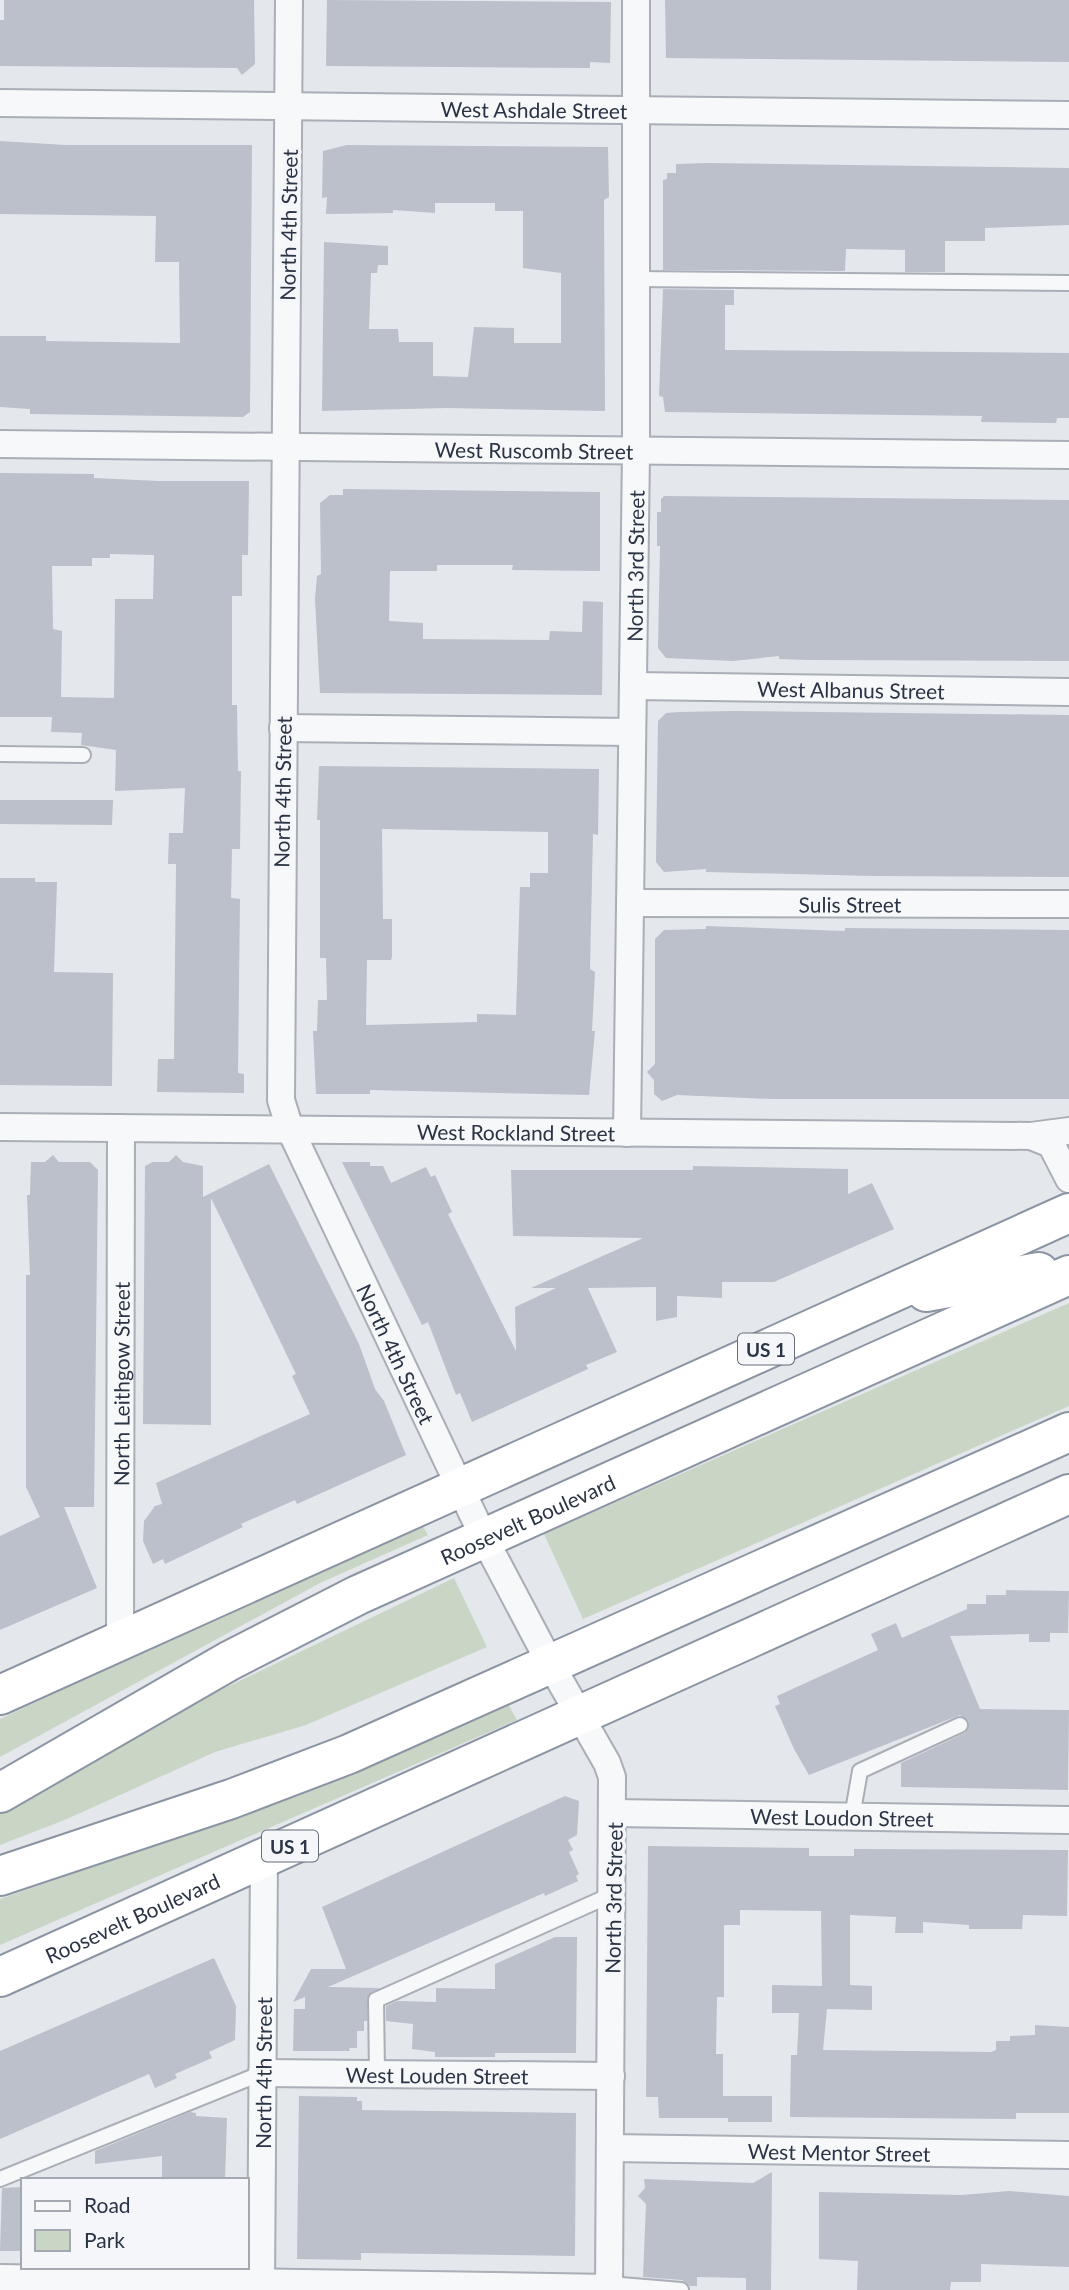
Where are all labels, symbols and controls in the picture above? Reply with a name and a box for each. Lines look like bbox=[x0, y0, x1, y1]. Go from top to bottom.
street label: West Ashdale Street bbox=[440, 95, 628, 123]
street label: North 4th Street bbox=[274, 148, 302, 301]
street label: West Ruscomb Street bbox=[434, 436, 634, 463]
street label: North 3rd Street bbox=[621, 490, 648, 642]
street label: West Albanus Street bbox=[757, 675, 945, 703]
street label: North 4th Street bbox=[268, 715, 296, 868]
street label: Sulis Street bbox=[799, 891, 902, 916]
street label: West Rockland Street bbox=[417, 1118, 616, 1145]
street label: North 4th Street bbox=[353, 1280, 441, 1428]
street label: North Leithgow Street bbox=[108, 1281, 133, 1486]
road number: US 1 bbox=[738, 1334, 794, 1364]
street label: Roosevelt Boulevard bbox=[436, 1469, 619, 1569]
street label: West Loudon Street bbox=[750, 1803, 934, 1830]
street label: North 3rd Street bbox=[599, 1821, 627, 1974]
road number: US 1 bbox=[262, 1830, 318, 1862]
street label: Roosevelt Boulevard bbox=[41, 1867, 223, 1968]
street label: North 4th Street bbox=[249, 1996, 276, 2149]
street label: West Louden Street bbox=[346, 2061, 529, 2088]
street label: West Mentor Street bbox=[747, 2138, 931, 2165]
legend bbox=[21, 2178, 248, 2269]
text: Road bbox=[84, 2192, 131, 2217]
text: Park bbox=[84, 2227, 125, 2252]

